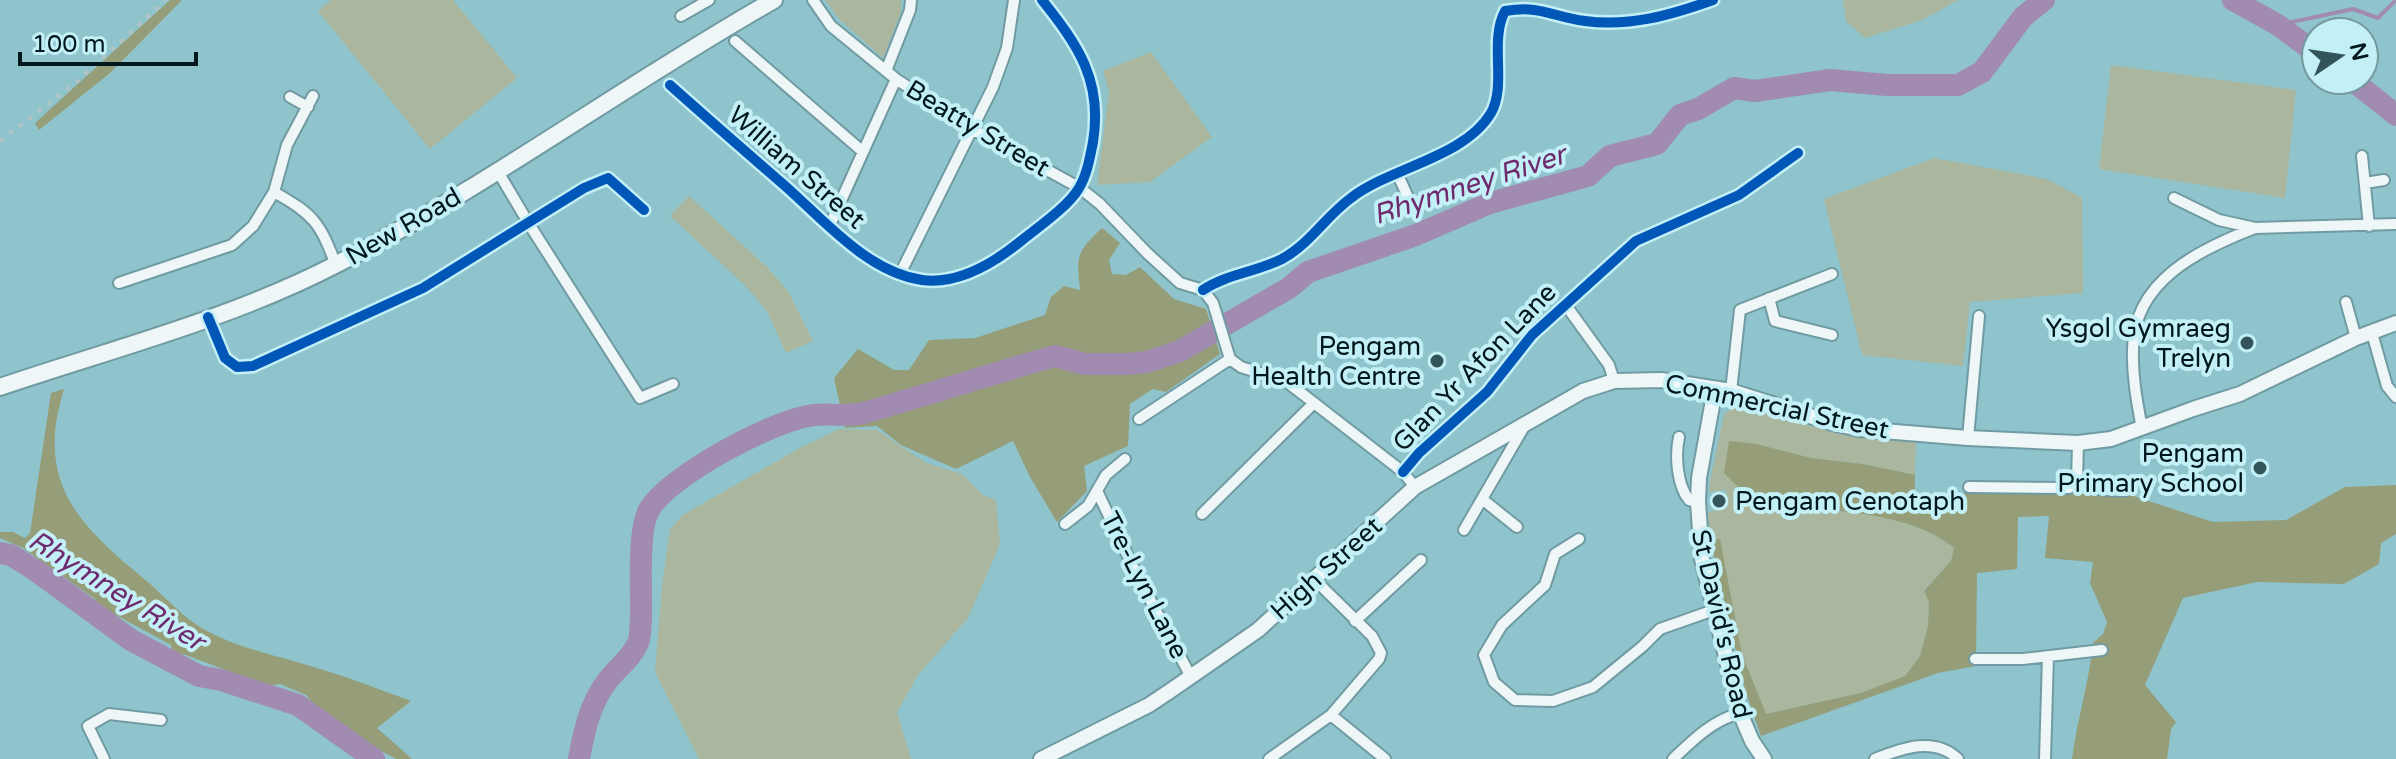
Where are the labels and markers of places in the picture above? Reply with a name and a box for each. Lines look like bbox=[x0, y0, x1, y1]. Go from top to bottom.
place label: Ysgol Gymraeg Trelyn bbox=[2045, 313, 2231, 374]
place label: Pengam Health Centre bbox=[1251, 331, 1421, 392]
marker: Ysgol Gymraeg Trelyn bbox=[2238, 334, 2256, 352]
marker: Pengam Health Centre bbox=[1428, 352, 1446, 370]
place label: Pengam Primary School bbox=[2057, 438, 2244, 499]
marker: Pengam Primary School bbox=[2251, 459, 2269, 477]
place label: Pengam Cenotaph bbox=[1735, 486, 1965, 517]
marker: Pengam Cenotaph bbox=[1710, 492, 1728, 510]

